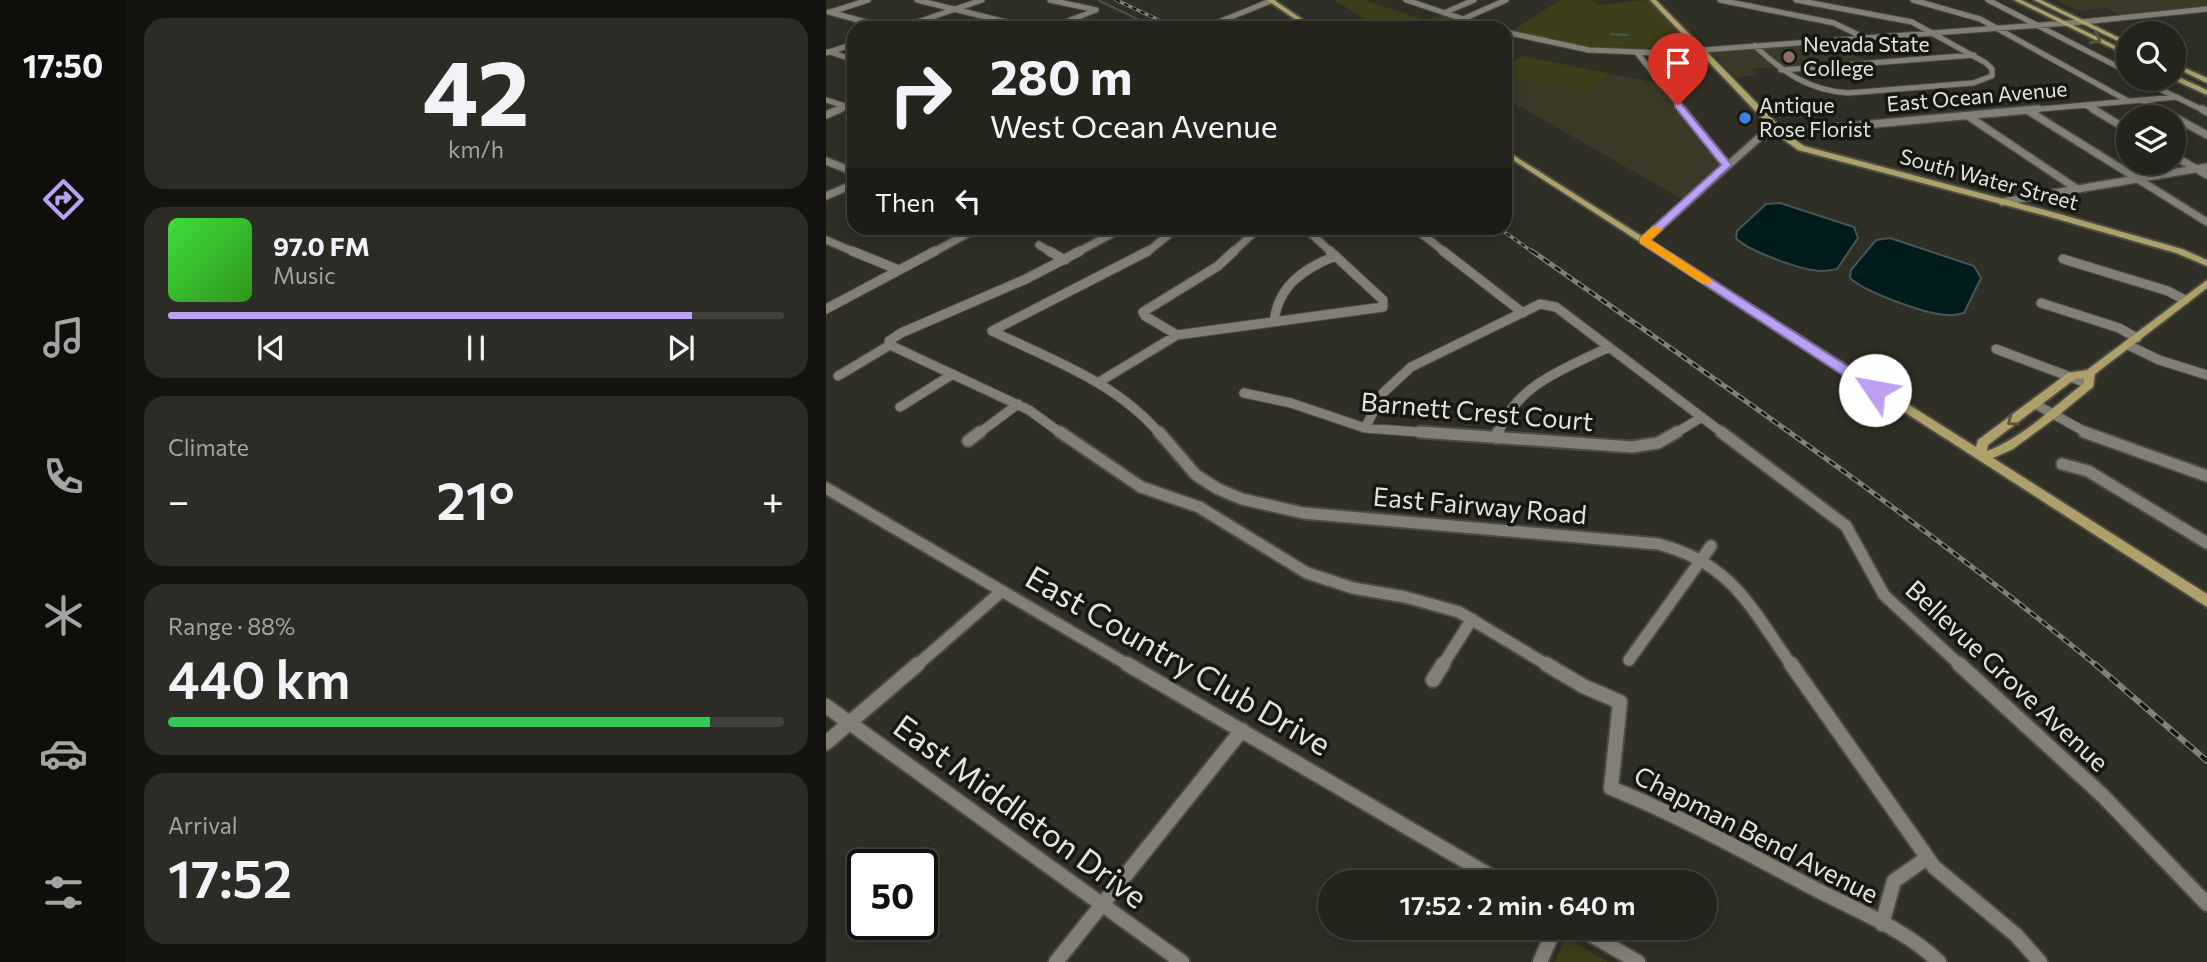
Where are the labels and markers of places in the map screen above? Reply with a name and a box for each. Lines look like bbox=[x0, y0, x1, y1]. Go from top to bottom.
place label: Nevada State College bbox=[1803, 31, 1930, 80]
pin bbox=[1648, 33, 1708, 105]
marker: Nevada State College bbox=[1781, 49, 1797, 65]
place label: Antique Rose Florist bbox=[1759, 92, 1871, 141]
marker: Antique Rose Florist bbox=[1737, 110, 1753, 126]

